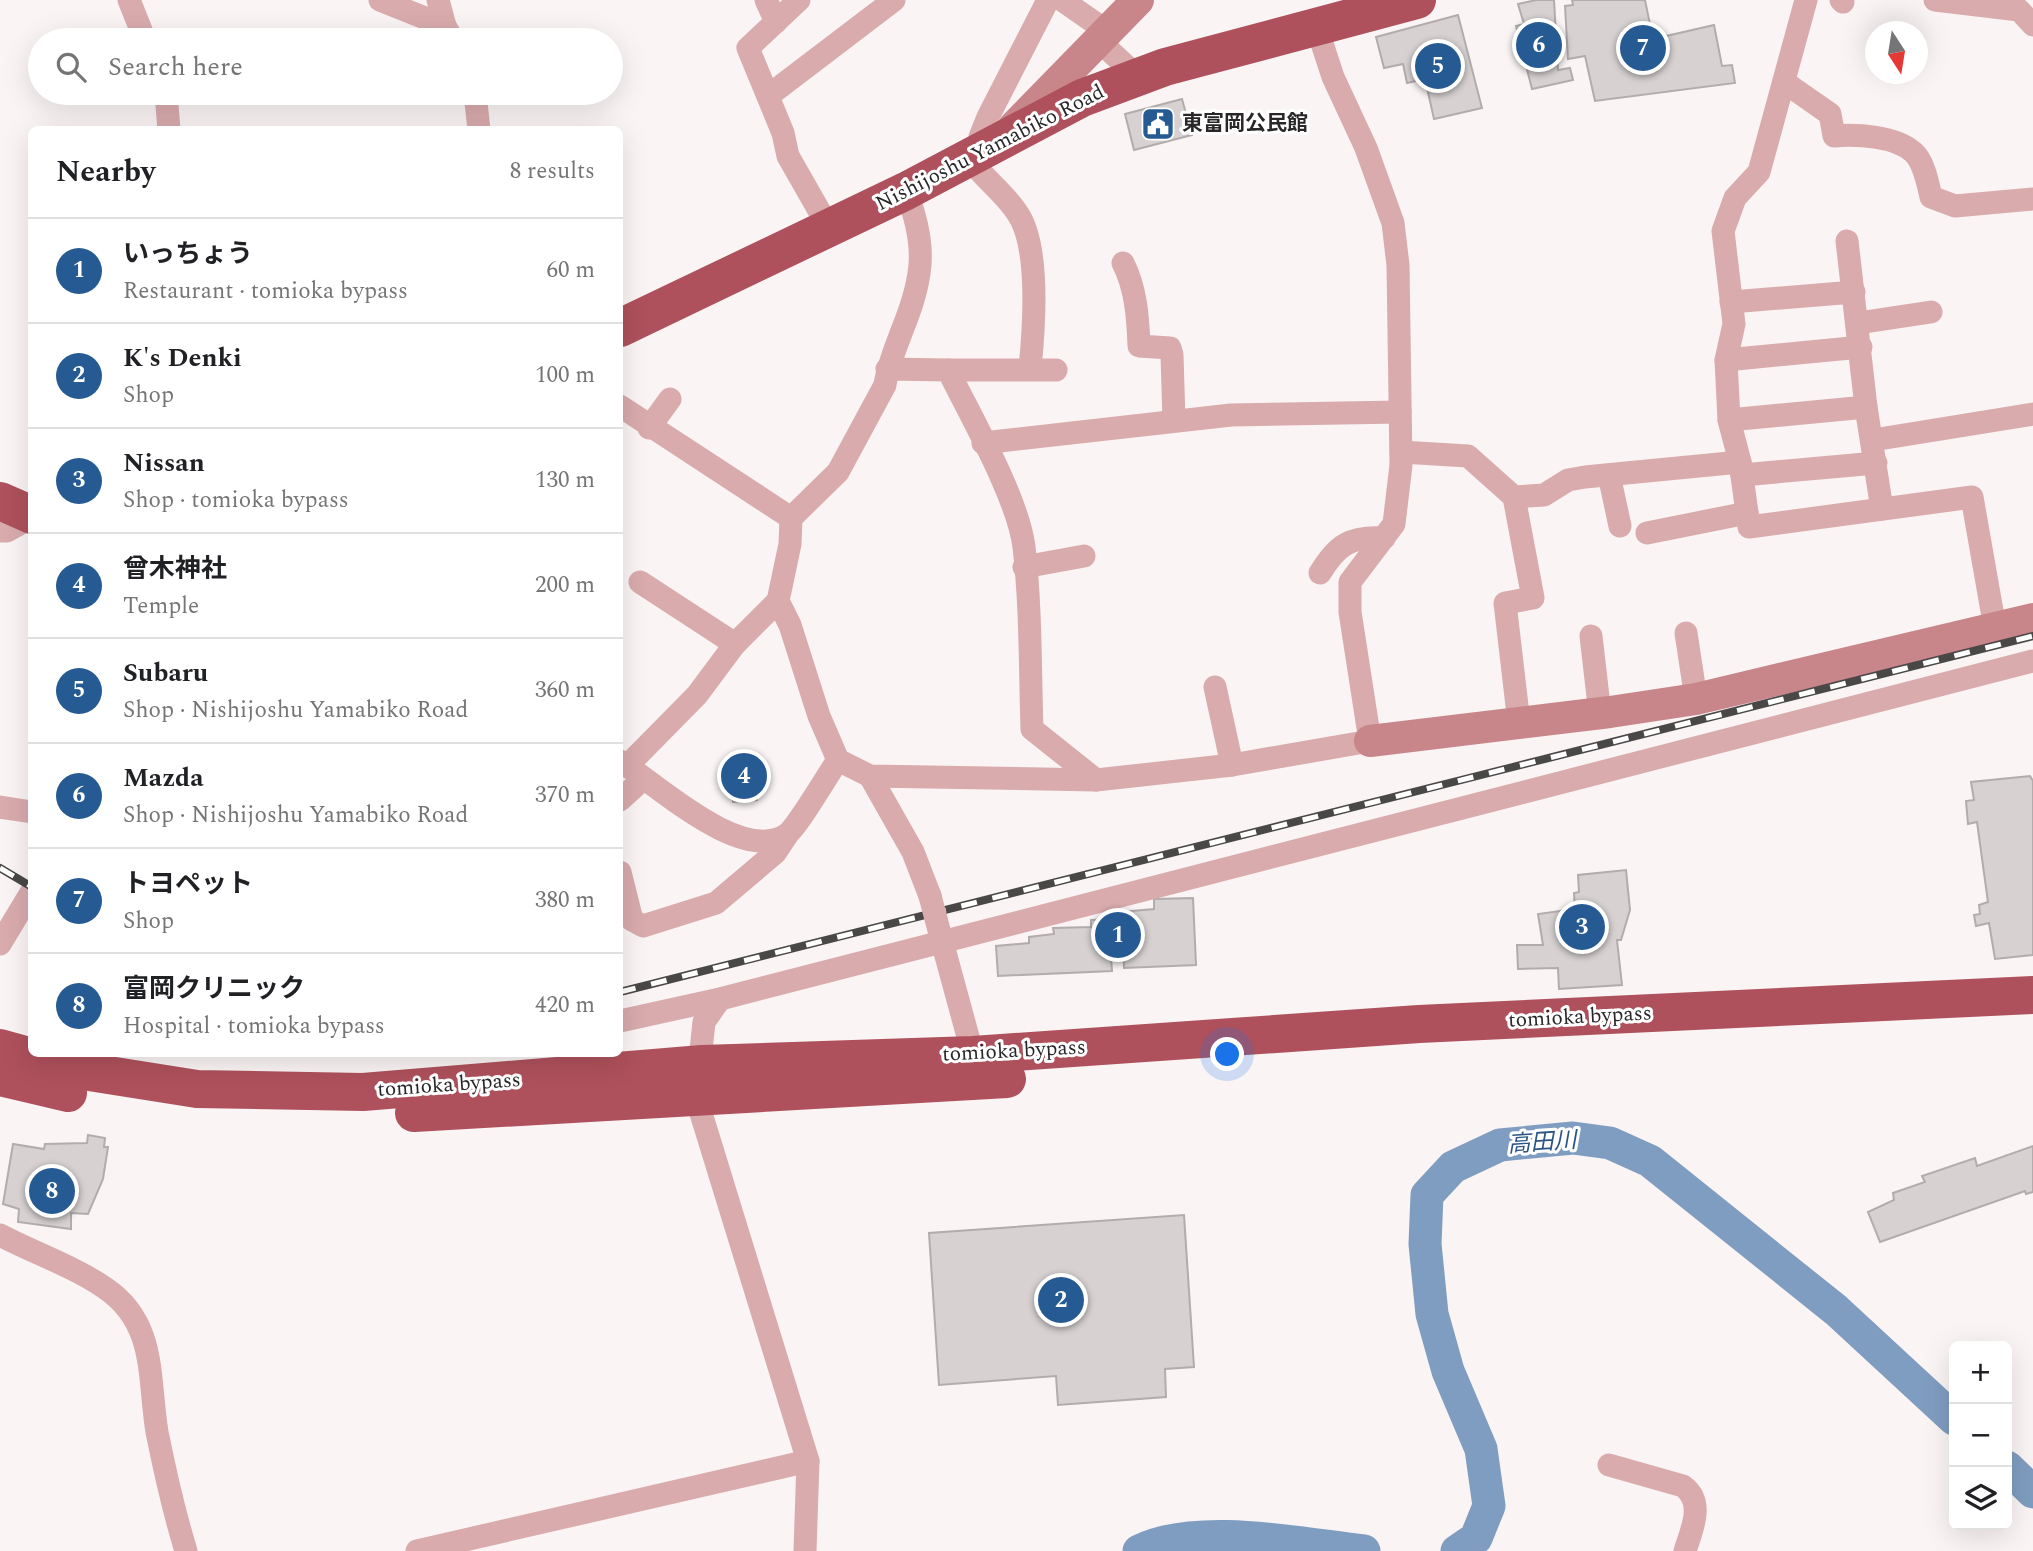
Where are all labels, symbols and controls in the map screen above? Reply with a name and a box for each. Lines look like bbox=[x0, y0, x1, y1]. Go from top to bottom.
pin: 6 bbox=[1516, 19, 1562, 71]
north arrow bbox=[1865, 21, 1928, 84]
pin: 7 bbox=[1620, 22, 1666, 74]
search box bbox=[28, 28, 623, 105]
pin: 5 bbox=[1415, 40, 1461, 92]
text: Search here bbox=[108, 47, 243, 87]
icon: search bbox=[52, 48, 90, 86]
street label: Nishijoshu Yamabiko Road bbox=[870, 76, 1110, 220]
public building icon: 東富岡公民館 bbox=[1139, 105, 1177, 143]
place label: 東富岡公民館 bbox=[1182, 108, 1308, 140]
text: Nearby bbox=[56, 149, 155, 195]
text: 8 results bbox=[510, 154, 595, 189]
text: いっちょう bbox=[123, 234, 253, 274]
text: 1 bbox=[73, 253, 85, 288]
text: 60 m bbox=[546, 253, 595, 288]
text: Restaurant · tomioka bypass bbox=[123, 274, 408, 309]
text: K's Denki bbox=[123, 338, 242, 378]
text: 2 bbox=[73, 358, 85, 393]
text: 100 m bbox=[535, 358, 595, 393]
text: Shop bbox=[123, 378, 174, 413]
text: Nissan bbox=[123, 443, 205, 483]
text: 3 bbox=[73, 463, 85, 498]
text: 130 m bbox=[535, 463, 595, 498]
text: Shop · tomioka bypass bbox=[123, 483, 349, 518]
text: 曾木神社 bbox=[123, 549, 227, 589]
text: 4 bbox=[73, 568, 85, 603]
text: 200 m bbox=[535, 568, 595, 603]
text: Temple bbox=[123, 589, 199, 624]
text: Subaru bbox=[123, 653, 208, 693]
text: 5 bbox=[73, 673, 85, 708]
text: 360 m bbox=[535, 673, 595, 708]
text: Shop · Nishijoshu Yamabiko Road bbox=[123, 693, 468, 728]
pin: 4 bbox=[721, 750, 767, 802]
text: Mazda bbox=[123, 758, 204, 798]
text: 6 bbox=[73, 778, 85, 813]
text: 370 m bbox=[535, 778, 595, 813]
text: Shop · Nishijoshu Yamabiko Road bbox=[123, 798, 468, 833]
text: トヨペット bbox=[123, 864, 253, 904]
text: 7 bbox=[73, 883, 85, 918]
text: 380 m bbox=[535, 883, 595, 918]
pin: 3 bbox=[1559, 901, 1605, 953]
text: Shop bbox=[123, 904, 174, 939]
pin: 1 bbox=[1095, 909, 1141, 961]
text: 富岡クリニック bbox=[123, 969, 305, 1009]
text: 8 bbox=[73, 988, 85, 1023]
text: 420 m bbox=[535, 988, 595, 1023]
street label: tomioka bypass bbox=[1507, 997, 1653, 1037]
text: Hospital · tomioka bypass bbox=[123, 1009, 385, 1044]
street label: tomioka bypass bbox=[941, 1031, 1087, 1071]
your location bbox=[1210, 1037, 1244, 1071]
street label: tomioka bypass bbox=[376, 1064, 522, 1106]
water label: 高田川 bbox=[1506, 1123, 1581, 1163]
pin: 8 bbox=[29, 1165, 75, 1217]
pin: 2 bbox=[1038, 1274, 1084, 1326]
map controls bbox=[1949, 1341, 2012, 1530]
button: + bbox=[1949, 1341, 2012, 1404]
button: − bbox=[1949, 1404, 2012, 1467]
button: layers bbox=[1949, 1467, 2012, 1530]

